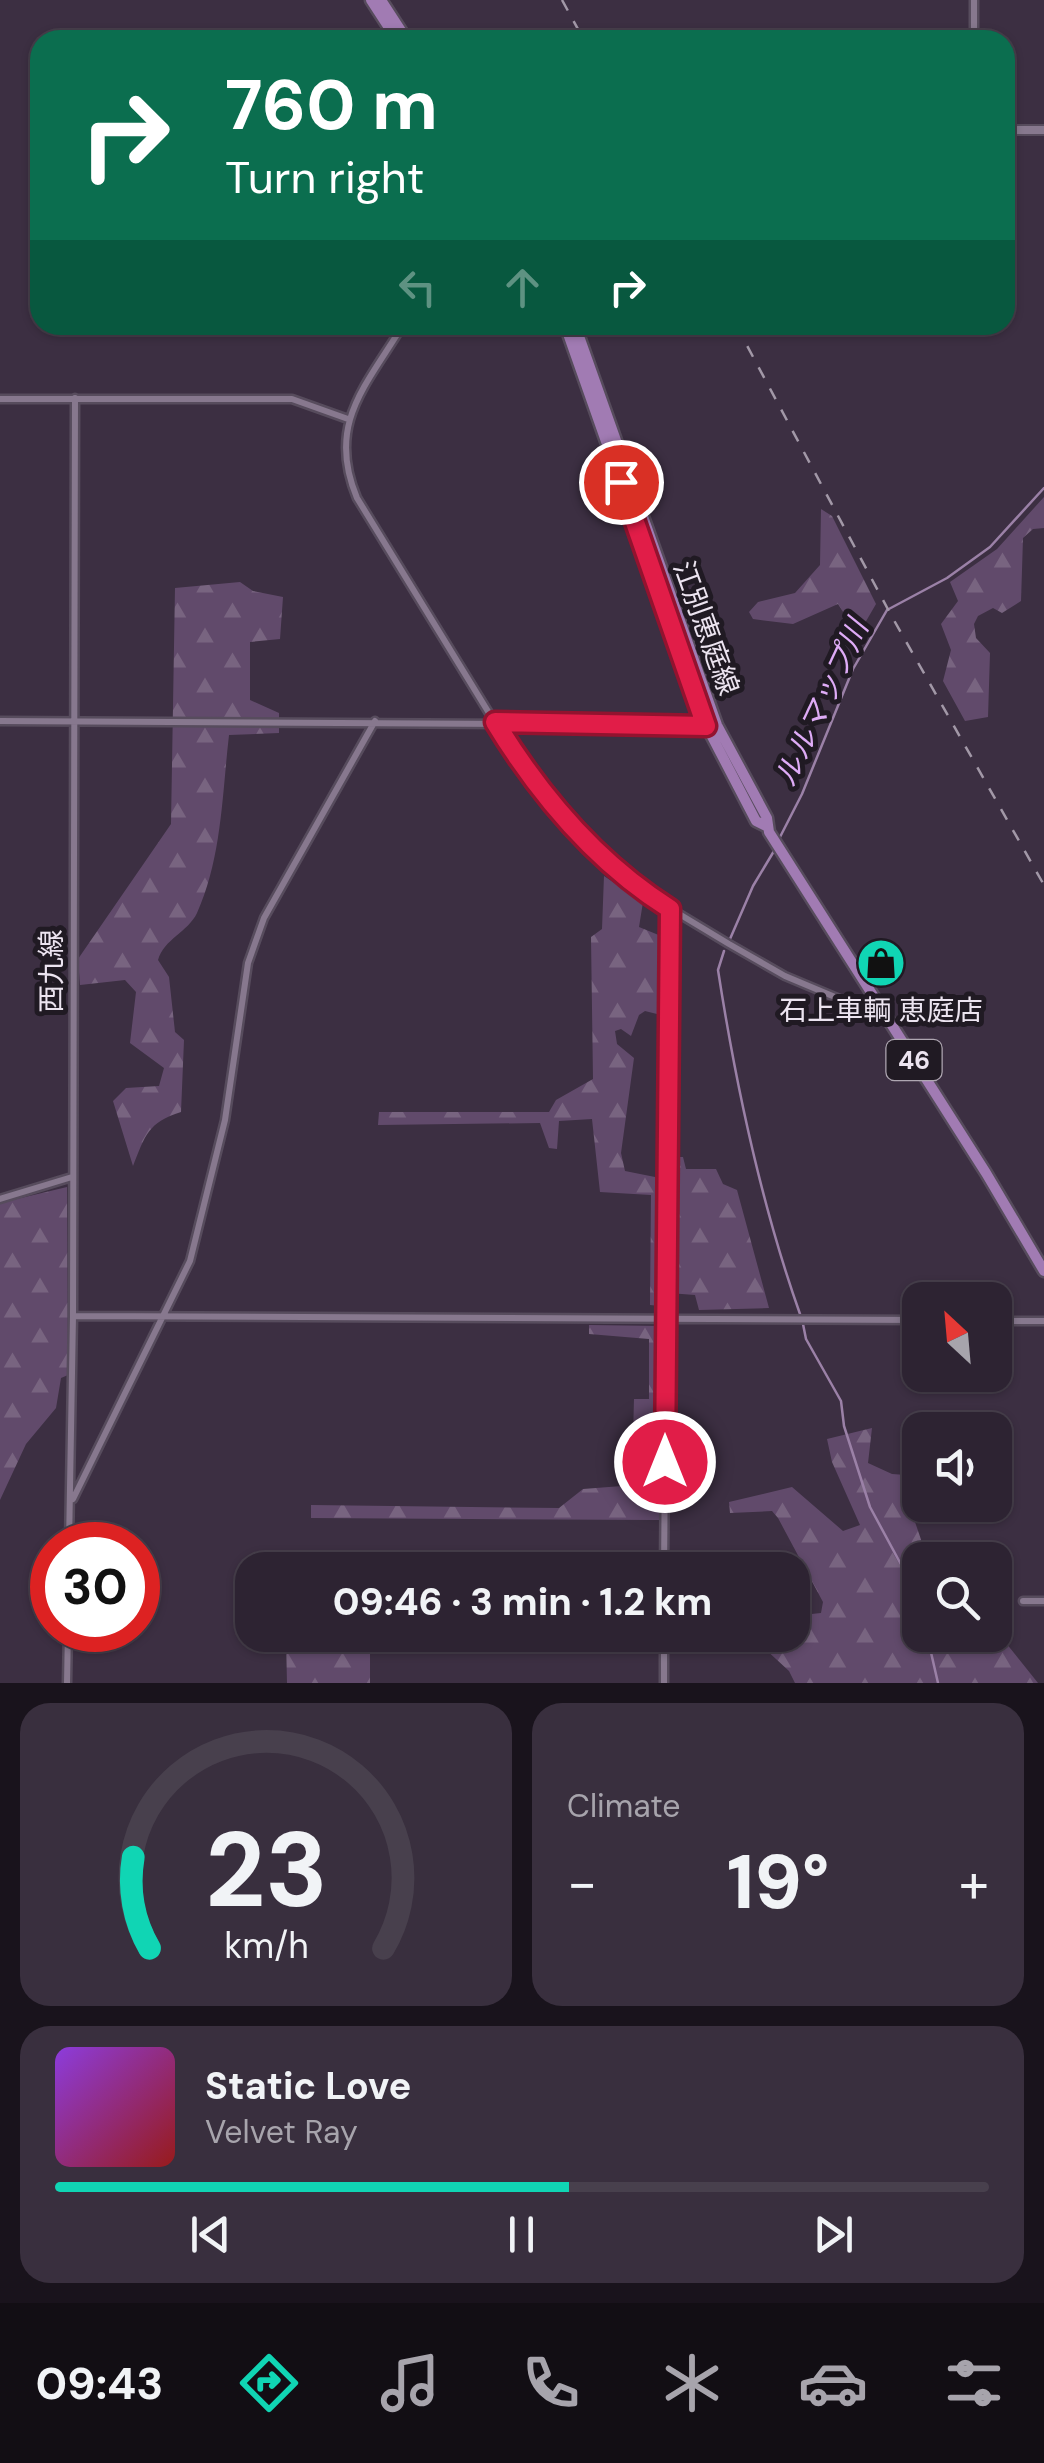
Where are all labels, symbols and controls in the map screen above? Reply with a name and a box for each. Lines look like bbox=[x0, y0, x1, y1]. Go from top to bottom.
text: 760 m bbox=[225, 60, 438, 151]
icon: right bbox=[60, 70, 190, 200]
text: Turn right bbox=[225, 148, 424, 207]
icon: left bbox=[390, 260, 445, 315]
icon: ahead bbox=[495, 260, 550, 315]
icon: right bbox=[600, 260, 655, 315]
pin bbox=[579, 440, 664, 525]
icon: arrive bbox=[594, 455, 649, 510]
street label: 江別恵庭線 bbox=[665, 556, 747, 700]
water label: ルルマップ川 bbox=[765, 610, 878, 793]
street label: 西九線 bbox=[33, 929, 70, 1013]
shop icon: 石上車輌 恵庭店 bbox=[855, 937, 907, 989]
place label: 石上車輌 恵庭店 bbox=[779, 992, 983, 1029]
road number: 46 bbox=[886, 1040, 942, 1080]
north arrow bbox=[902, 1282, 1012, 1392]
map controls bbox=[902, 1282, 1012, 1652]
position arrow bbox=[613, 1410, 717, 1514]
button: sound bbox=[902, 1412, 1012, 1522]
speed limit sign: 30 bbox=[30, 1522, 160, 1652]
button: search bbox=[902, 1542, 1012, 1652]
text: 09:46 · 3 min · 1.2 km bbox=[333, 1577, 712, 1627]
text: Climate bbox=[567, 1785, 681, 1827]
text: 23 bbox=[205, 1803, 327, 1938]
text: 19° bbox=[727, 1834, 829, 1931]
text: − bbox=[567, 1847, 597, 1919]
text: + bbox=[959, 1847, 989, 1919]
text: km/h bbox=[224, 1923, 308, 1969]
text: Static Love bbox=[205, 2061, 411, 2111]
text: Velvet Ray bbox=[205, 2111, 358, 2153]
icon: previous bbox=[183, 2207, 238, 2262]
icon: pause bbox=[494, 2207, 549, 2262]
icon: next bbox=[806, 2207, 861, 2262]
icon: directions bbox=[234, 2348, 304, 2418]
icon: music bbox=[375, 2348, 445, 2418]
icon: phone bbox=[516, 2348, 586, 2418]
icon: climate bbox=[657, 2348, 727, 2418]
icon: car bbox=[798, 2348, 868, 2418]
icon: filters bbox=[939, 2348, 1009, 2418]
text: 09:43 bbox=[35, 2354, 164, 2413]

